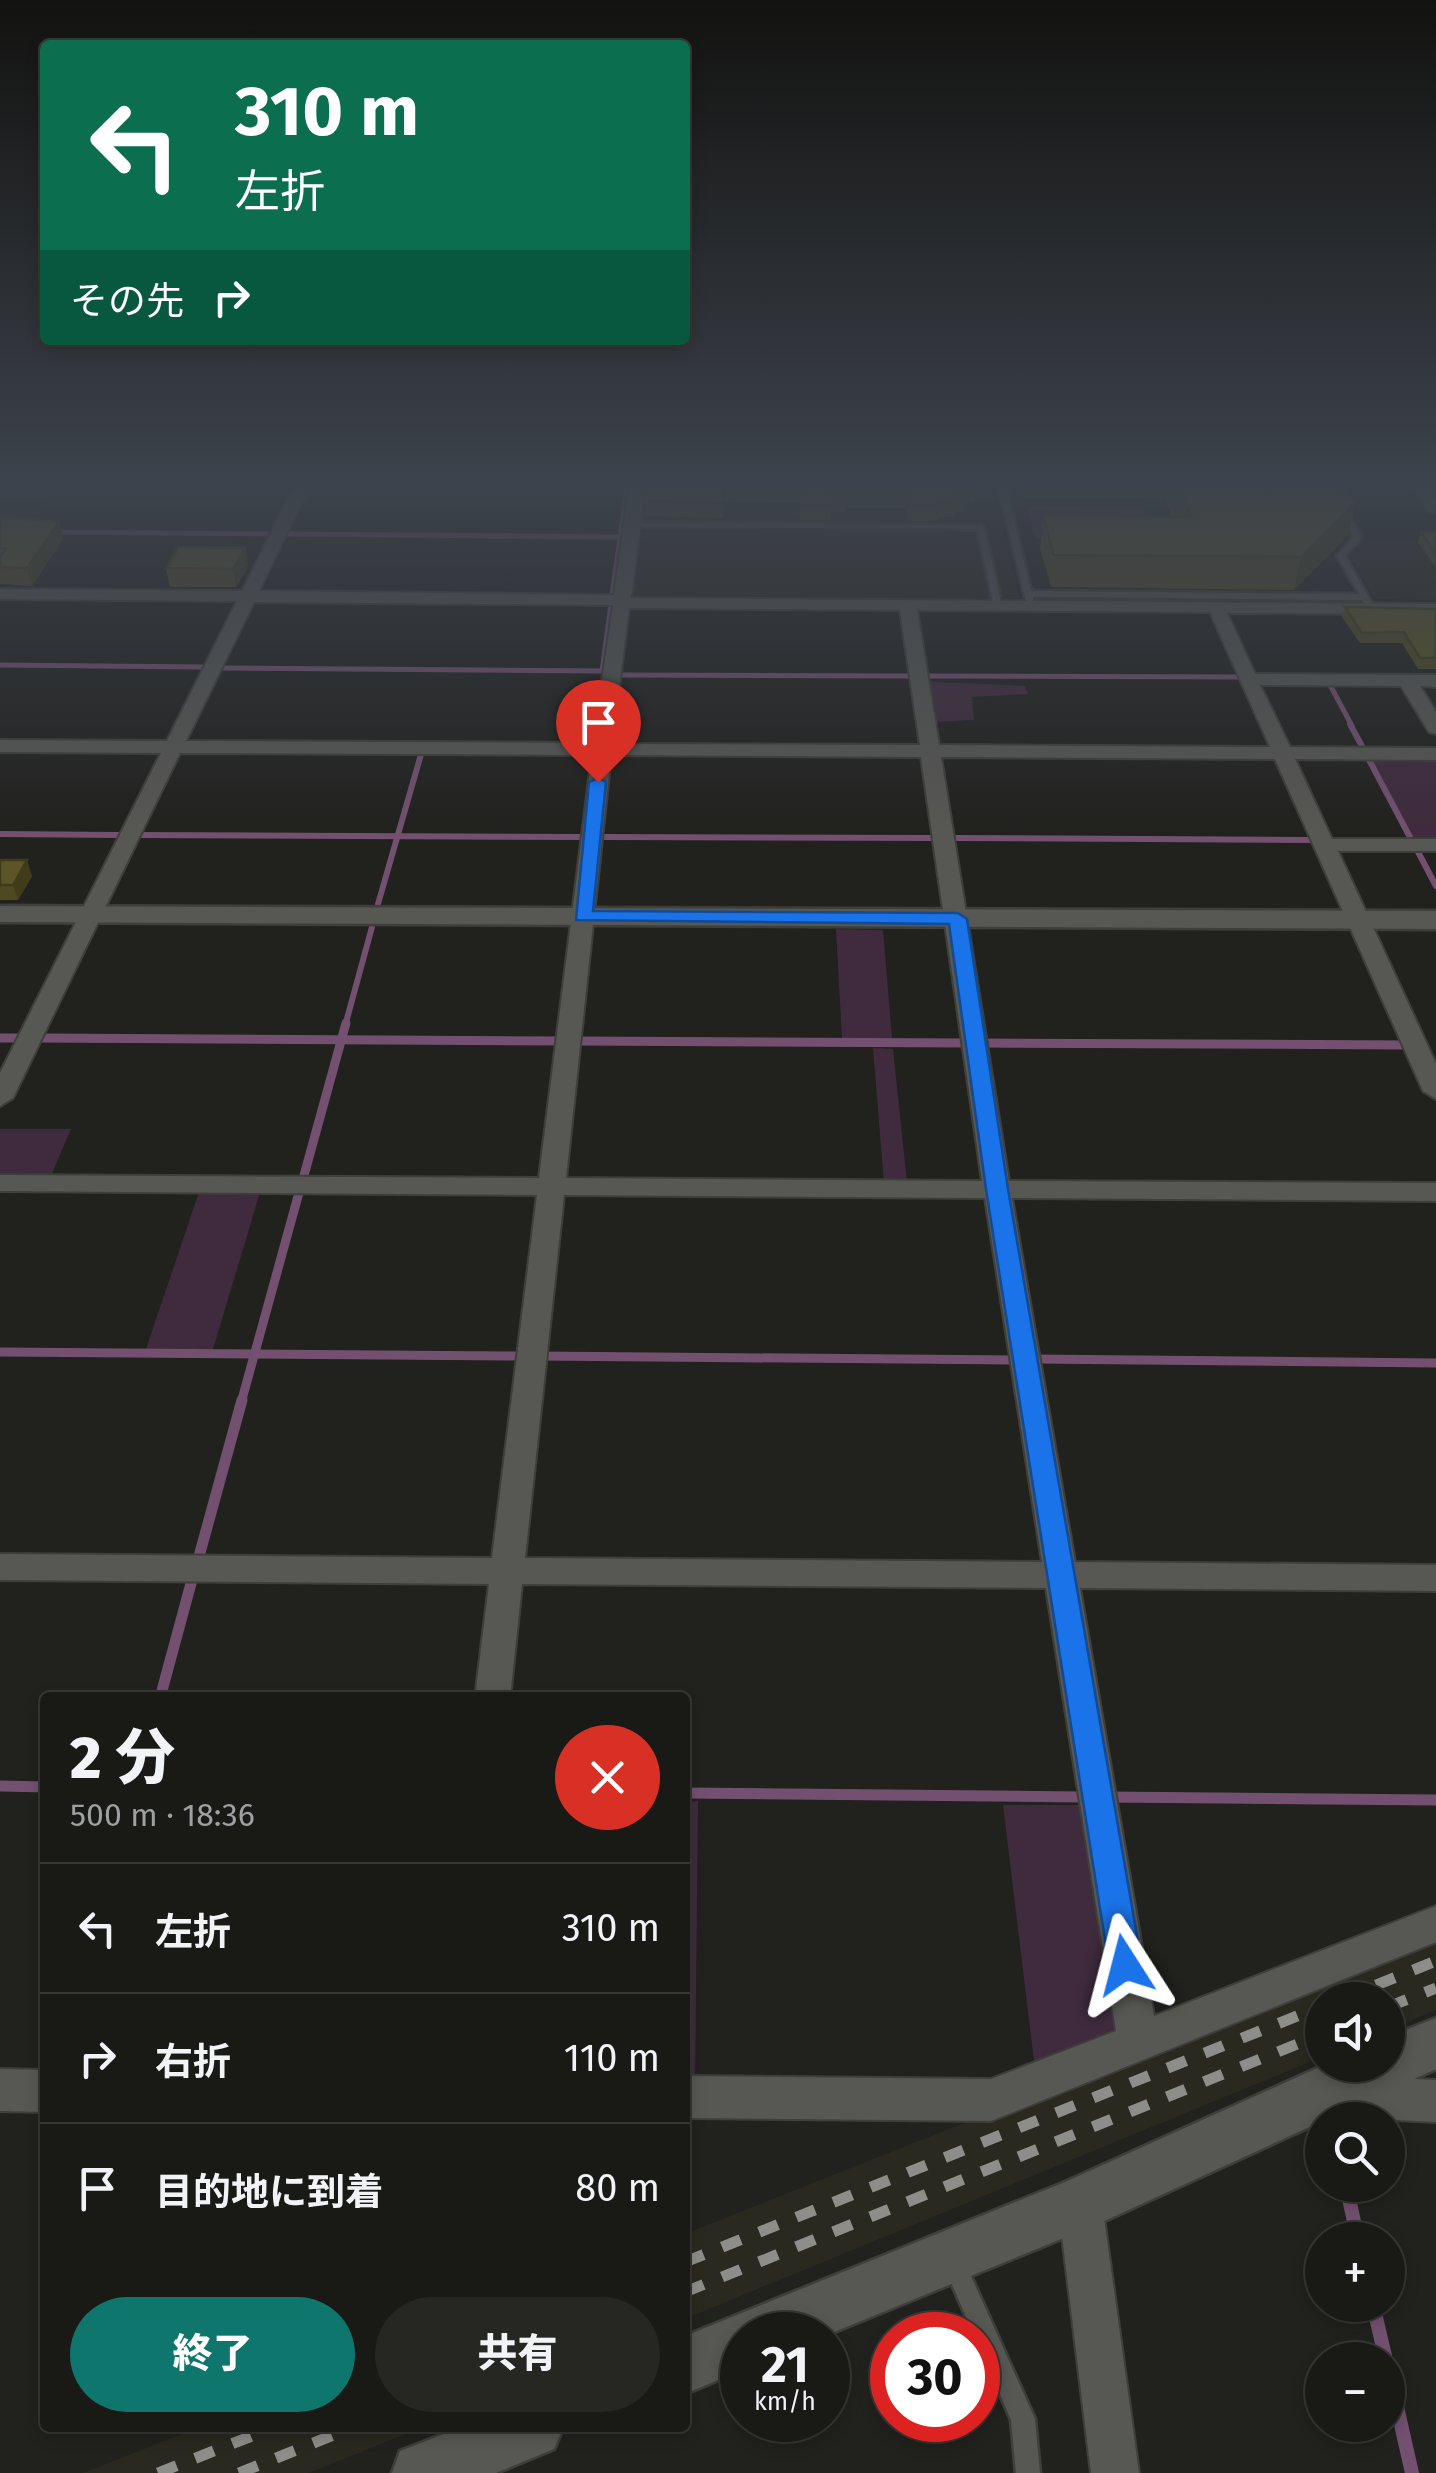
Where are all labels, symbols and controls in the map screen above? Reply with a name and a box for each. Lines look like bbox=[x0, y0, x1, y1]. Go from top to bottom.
text: 310 m bbox=[235, 70, 419, 154]
icon: left bbox=[70, 80, 200, 210]
text: 左折 bbox=[235, 165, 325, 219]
icon: right bbox=[204, 270, 259, 325]
text: その先 bbox=[70, 278, 184, 324]
pin bbox=[556, 680, 641, 783]
icon: arrive bbox=[571, 695, 626, 750]
text: 2 分 bbox=[70, 1722, 175, 1794]
button: close bbox=[555, 1725, 660, 1830]
text: 500 m · 18:36 bbox=[70, 1796, 255, 1834]
icon: left bbox=[70, 1901, 125, 1956]
text: 310 m bbox=[562, 1905, 660, 1951]
text: 左折 bbox=[155, 1909, 231, 1955]
position arrow bbox=[1073, 1913, 1177, 2017]
map controls bbox=[1305, 1982, 1405, 2442]
button: sound bbox=[1305, 1982, 1405, 2082]
icon: right bbox=[70, 2031, 125, 2086]
text: 110 m bbox=[564, 2035, 660, 2081]
text: 右折 bbox=[155, 2039, 231, 2085]
button: search bbox=[1305, 2102, 1405, 2202]
icon: arrive bbox=[70, 2161, 125, 2216]
text: 80 m bbox=[575, 2165, 660, 2211]
text: 目的地に到着 bbox=[155, 2169, 383, 2215]
button: + bbox=[1305, 2222, 1405, 2322]
button: 終了 bbox=[70, 2297, 355, 2412]
button: 共有 bbox=[375, 2297, 660, 2412]
speed limit sign: 30 bbox=[870, 2312, 1000, 2442]
text: 21 bbox=[761, 2335, 809, 2395]
button: − bbox=[1305, 2342, 1405, 2442]
text: km/h bbox=[754, 2387, 816, 2417]

